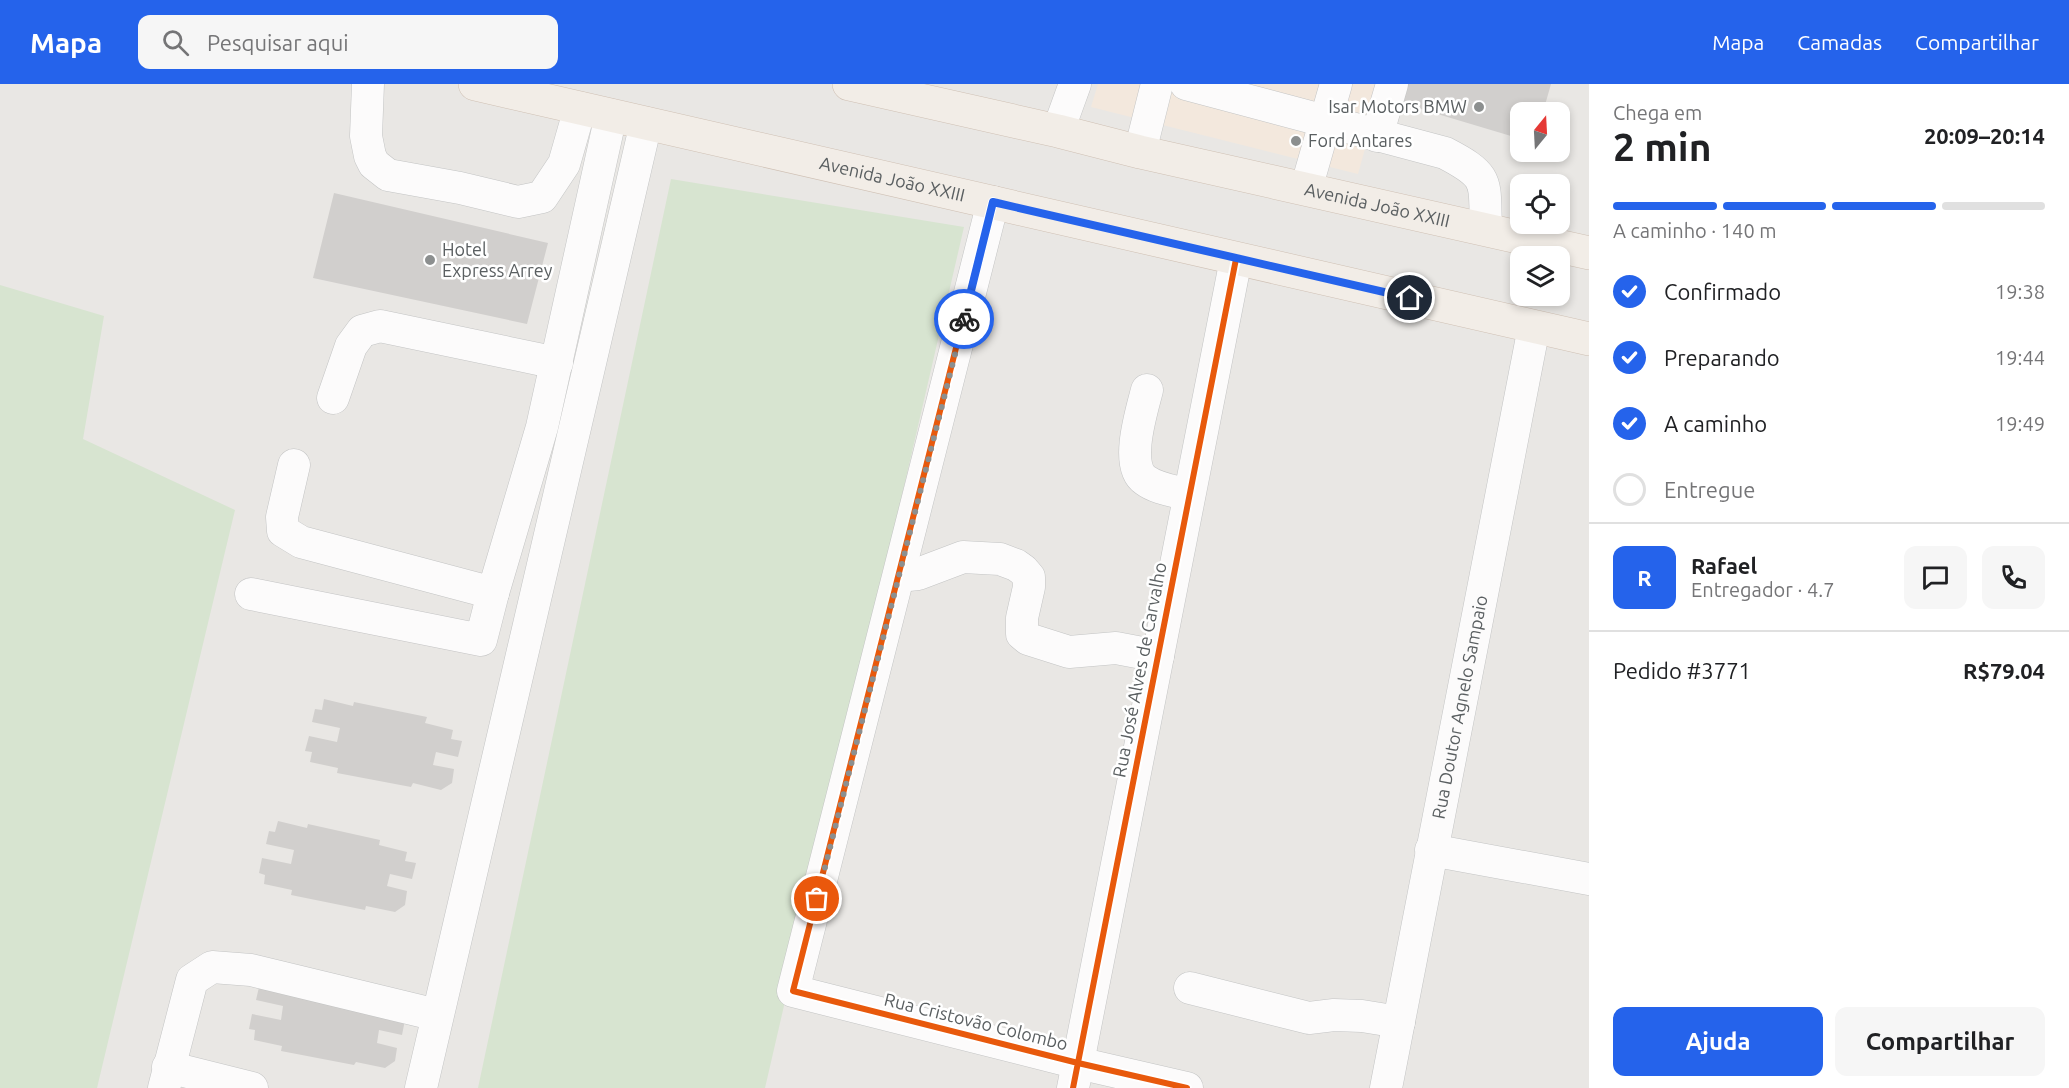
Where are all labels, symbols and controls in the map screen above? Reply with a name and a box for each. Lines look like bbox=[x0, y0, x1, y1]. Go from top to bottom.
search box bbox=[138, 15, 558, 69]
icon: search bbox=[159, 26, 192, 59]
text: Mapa bbox=[30, 27, 102, 58]
text: Pesquisar aqui bbox=[207, 30, 349, 55]
text: Mapa bbox=[1712, 30, 1764, 54]
text: Camadas bbox=[1797, 30, 1882, 54]
text: Compartilhar bbox=[1915, 30, 2039, 54]
place label: Isar Motors BMW bbox=[1328, 96, 1467, 116]
marker: Isar Motors BMW bbox=[1472, 100, 1486, 114]
text: Chega em bbox=[1613, 101, 1702, 124]
north arrow bbox=[1510, 102, 1570, 162]
map controls bbox=[1510, 102, 1570, 306]
text: 20:09–20:14 bbox=[1924, 123, 2045, 148]
text: 2 min bbox=[1613, 125, 1712, 168]
place label: Ford Antares bbox=[1308, 130, 1412, 150]
marker: Ford Antares bbox=[1289, 134, 1303, 148]
street label: Avenida João XXIII bbox=[818, 152, 967, 205]
button: locate bbox=[1510, 174, 1570, 234]
street label: Avenida João XXIII bbox=[1303, 178, 1452, 230]
text: A caminho · 140 m bbox=[1613, 219, 1777, 242]
place label: Hotel Express Arrey bbox=[442, 239, 553, 280]
button: layers bbox=[1510, 246, 1570, 306]
marker: Hotel Express Arrey bbox=[423, 253, 437, 267]
pin bbox=[1384, 272, 1435, 323]
icon: check bbox=[1613, 275, 1646, 308]
text: Confirmado bbox=[1664, 279, 1781, 304]
text: 19:38 bbox=[1995, 280, 2045, 303]
icon: home bbox=[1393, 281, 1426, 314]
courier bbox=[934, 289, 994, 349]
icon: bike bbox=[948, 303, 981, 336]
icon: check bbox=[1613, 341, 1646, 374]
text: Preparando bbox=[1664, 345, 1780, 370]
text: 19:44 bbox=[1995, 346, 2045, 369]
icon: check bbox=[1613, 407, 1646, 440]
text: A caminho bbox=[1664, 411, 1767, 436]
text: 19:49 bbox=[1995, 412, 2045, 435]
text: Entregue bbox=[1664, 477, 1755, 502]
button: chat bbox=[1904, 546, 1967, 609]
button: phone bbox=[1982, 546, 2045, 609]
text: Rafael bbox=[1691, 553, 1757, 578]
street label: Rua José Alves de Carvalho bbox=[1108, 561, 1170, 779]
text: R bbox=[1637, 565, 1652, 590]
text: Entregador · 4.7 bbox=[1691, 578, 1834, 601]
street label: Rua Doutor Agnelo Sampaio bbox=[1428, 593, 1491, 821]
text: Pedido #3771 bbox=[1613, 658, 1751, 683]
text: R$79.04 bbox=[1963, 658, 2045, 683]
pin bbox=[791, 873, 842, 924]
icon: bag bbox=[800, 882, 833, 915]
street label: Rua Cristovão Colombo bbox=[882, 989, 1070, 1054]
button: Ajuda bbox=[1613, 1007, 1823, 1076]
button: Compartilhar bbox=[1835, 1007, 2045, 1076]

